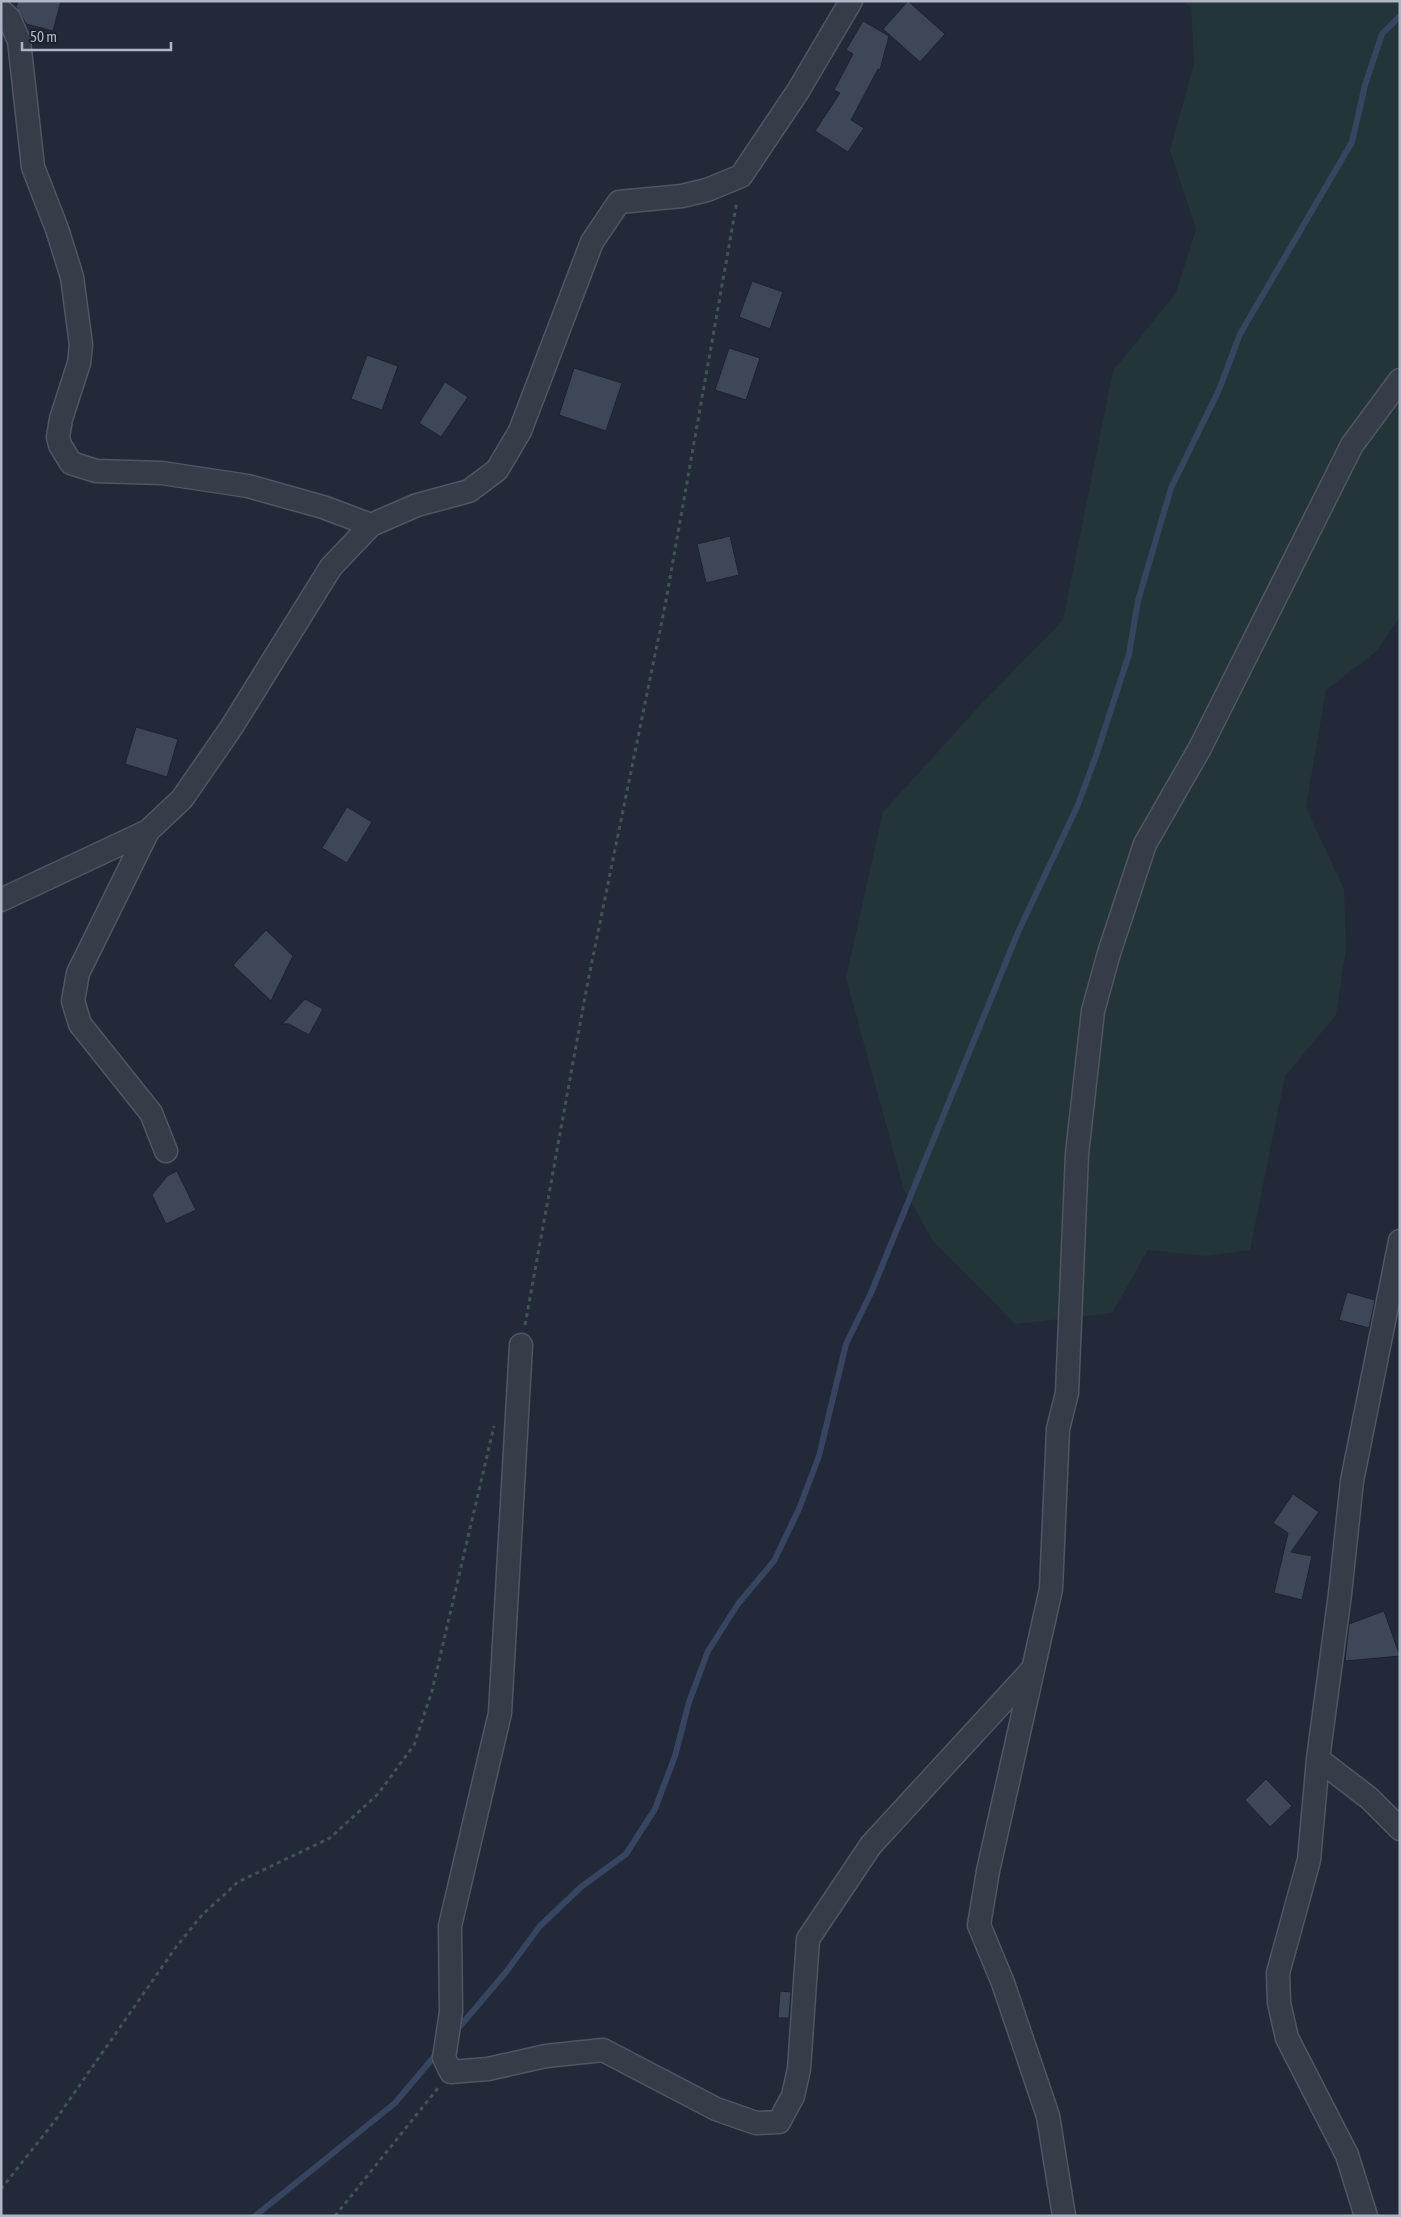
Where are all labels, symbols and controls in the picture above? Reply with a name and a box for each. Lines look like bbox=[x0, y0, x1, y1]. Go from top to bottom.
scale bar bbox=[22, 20, 171, 52]
text: 50 m bbox=[30, 28, 57, 45]

